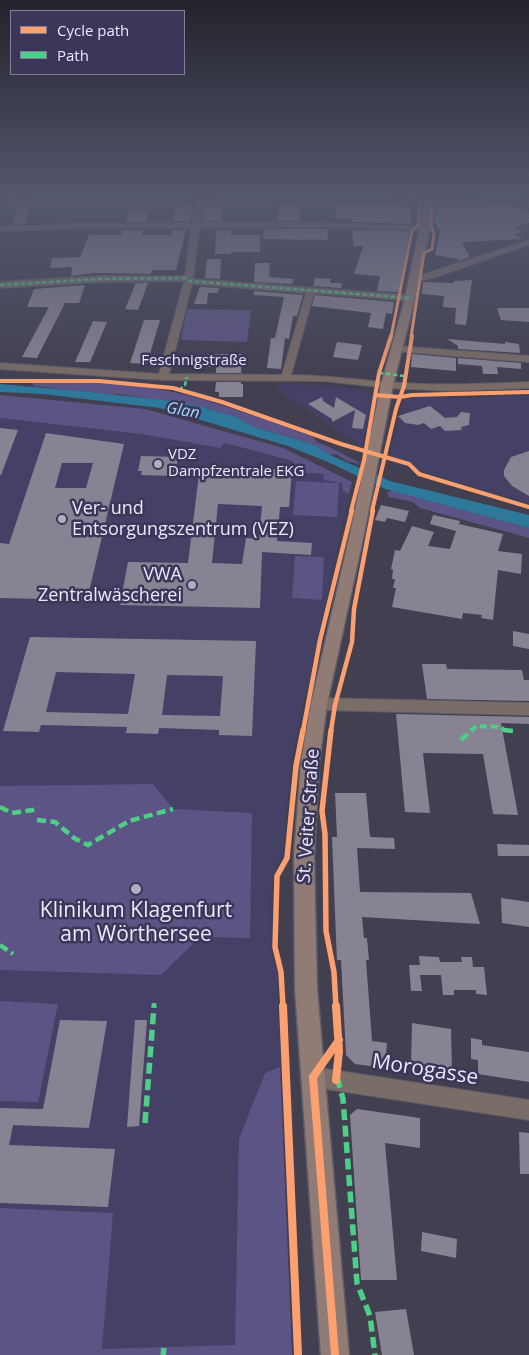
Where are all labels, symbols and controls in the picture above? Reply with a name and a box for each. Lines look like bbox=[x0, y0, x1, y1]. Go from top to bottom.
legend bbox=[10, 10, 185, 75]
text: Cycle path bbox=[57, 20, 129, 40]
text: Path bbox=[57, 45, 89, 65]
street label: Feschnigstraße bbox=[141, 352, 247, 370]
water label: Glan bbox=[165, 399, 201, 423]
place label: VDZ Dampfzentrale EKG bbox=[168, 446, 304, 481]
marker: VDZ Dampfzentrale EKG bbox=[152, 458, 164, 470]
place label: Ver- und Entsorgungszentrum (VEZ) bbox=[72, 498, 294, 540]
marker: Ver- und Entsorgungszentrum (VEZ) bbox=[56, 513, 68, 525]
place label: VWA Zentralwäscherei bbox=[38, 564, 182, 606]
marker: VWA Zentralwäscherei bbox=[186, 579, 198, 591]
street label: St. Veiter Straße bbox=[294, 748, 324, 884]
marker: Klinikum Klagenfurt am Wörthersee bbox=[129, 882, 143, 896]
place label: Klinikum Klagenfurt am Wörthersee bbox=[40, 898, 232, 948]
street label: Morogasse bbox=[370, 1049, 480, 1091]

